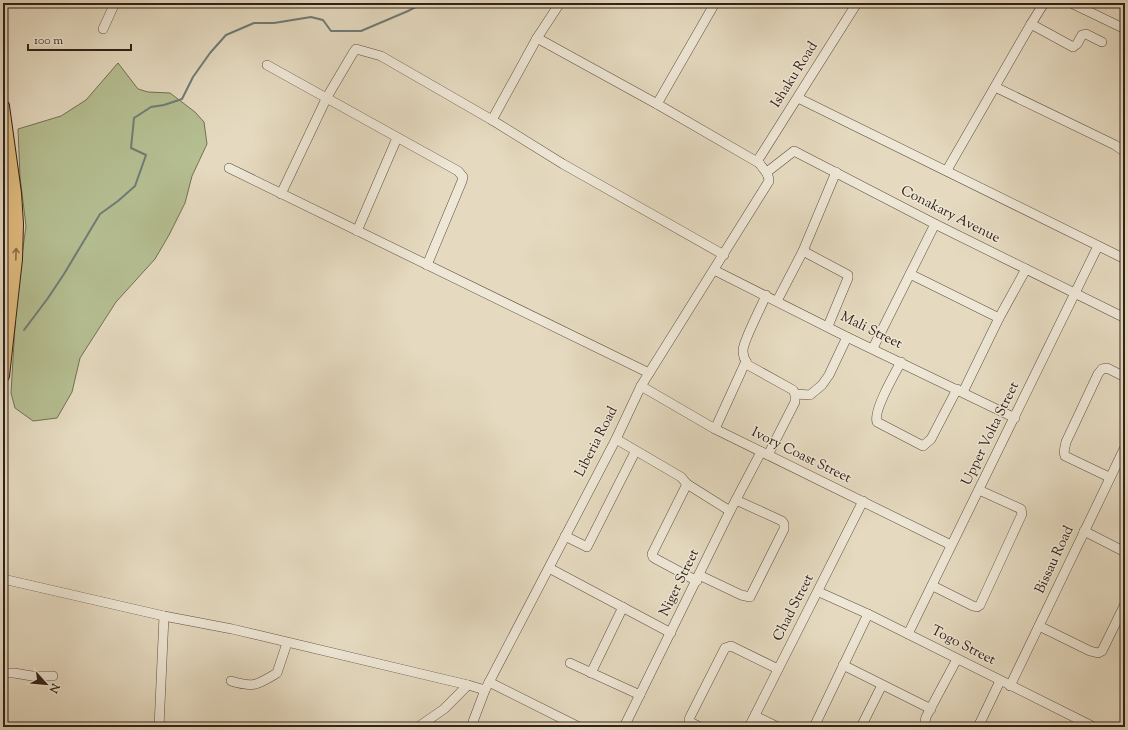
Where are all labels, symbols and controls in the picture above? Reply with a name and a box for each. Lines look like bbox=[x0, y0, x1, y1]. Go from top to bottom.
scale bar bbox=[28, 26, 131, 52]
text: 100 m bbox=[34, 32, 63, 50]
street label: Ishaku Road bbox=[767, 38, 823, 112]
street label: Conakary Avenue bbox=[897, 181, 1003, 249]
one-way arrow bbox=[12, 248, 20, 261]
street label: Mali Street bbox=[837, 307, 905, 355]
street label: Upper Volta Street bbox=[957, 379, 1025, 489]
street label: Liberia Road bbox=[571, 403, 623, 481]
street label: Ivory Coast Street bbox=[748, 423, 854, 489]
street label: Bissau Road bbox=[1031, 523, 1079, 597]
street label: Niger Street bbox=[655, 546, 705, 620]
street label: Chad Street bbox=[769, 571, 820, 645]
street label: Togo Street bbox=[927, 621, 999, 671]
north arrow bbox=[26, 664, 66, 704]
text: N bbox=[45, 680, 64, 696]

